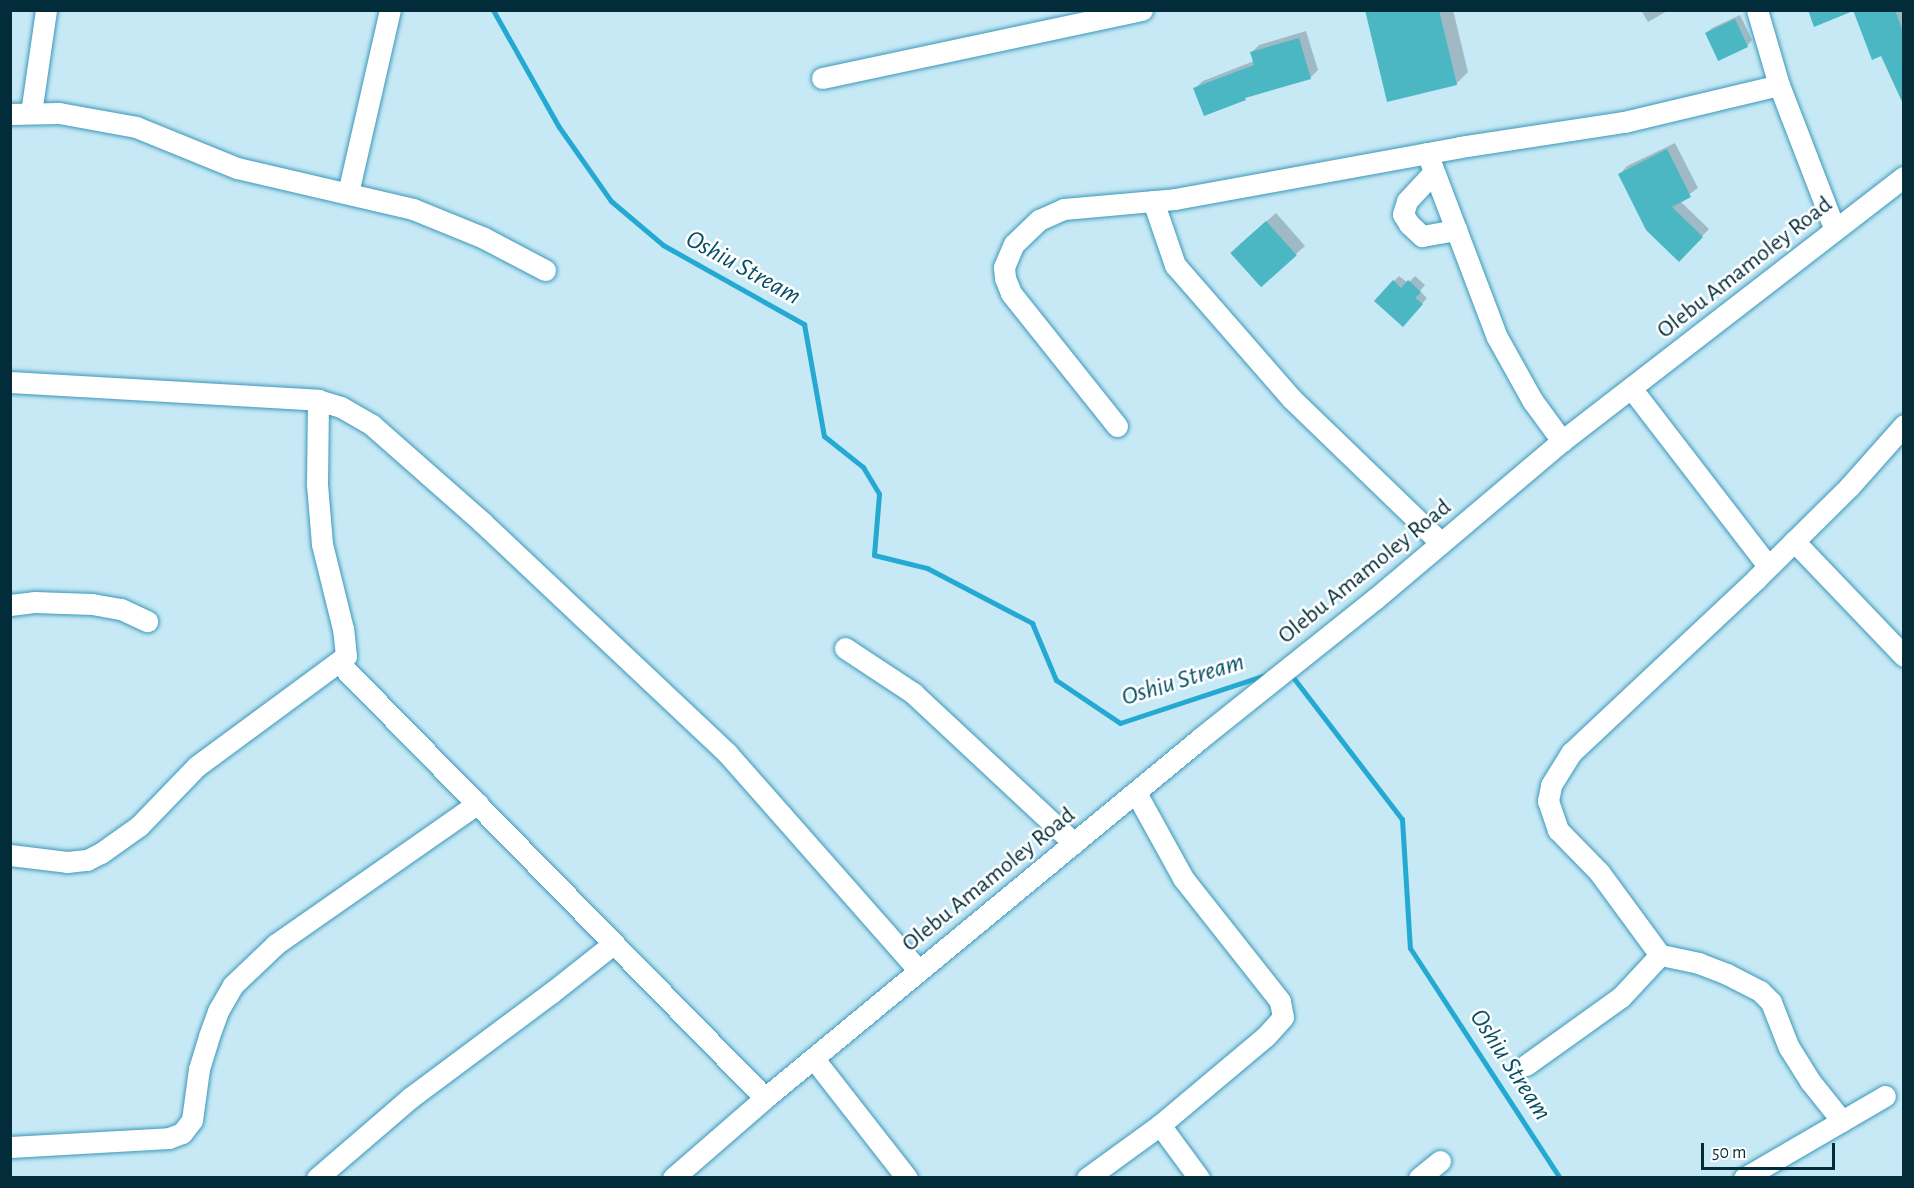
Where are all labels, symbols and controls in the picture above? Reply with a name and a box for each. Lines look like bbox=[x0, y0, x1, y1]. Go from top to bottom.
street label: Olebu Amamoley Road bbox=[1652, 191, 1838, 345]
water label: Oshiu Stream bbox=[680, 224, 806, 312]
street label: Olebu Amamoley Road bbox=[1273, 493, 1457, 651]
water label: Oshiu Stream bbox=[1118, 647, 1248, 713]
street label: Olebu Amamoley Road bbox=[897, 801, 1081, 959]
water label: Oshiu Stream bbox=[1462, 1003, 1558, 1127]
scale bar bbox=[1704, 1131, 1838, 1169]
text: 50 m bbox=[1712, 1144, 1746, 1162]

